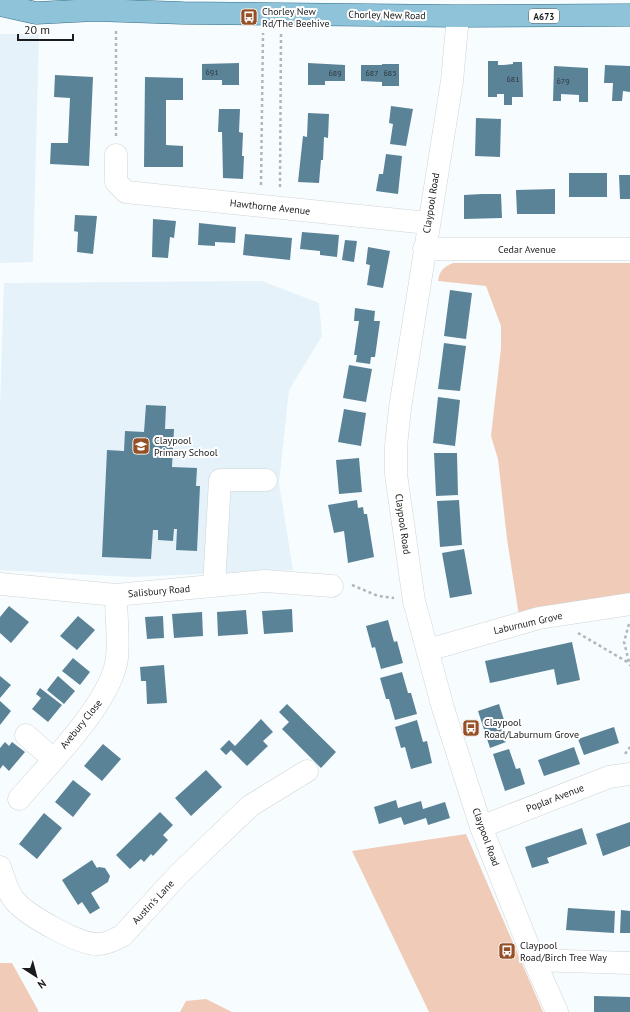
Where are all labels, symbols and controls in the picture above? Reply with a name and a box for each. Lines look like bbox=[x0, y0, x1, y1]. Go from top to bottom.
place label: Chorley New Rd/The Beehive bbox=[262, 5, 329, 30]
bus stop icon: Chorley New Rd/The Beehive bbox=[239, 7, 259, 27]
street label: Chorley New Road bbox=[348, 8, 426, 22]
road number: A673 bbox=[529, 9, 559, 23]
scale bar bbox=[18, 16, 73, 42]
text: 20 m bbox=[24, 22, 50, 37]
house number: 691 bbox=[205, 67, 219, 77]
house number: 689 bbox=[328, 68, 342, 78]
house number: 687 bbox=[365, 68, 379, 78]
house number: 685 bbox=[383, 68, 397, 78]
house number: 681 bbox=[506, 74, 520, 84]
house number: 679 bbox=[556, 76, 570, 86]
street label: Claypool Road bbox=[420, 172, 442, 234]
street label: Hawthorne Avenue bbox=[229, 196, 311, 218]
street label: Cedar Avenue bbox=[498, 243, 556, 256]
place label: Claypool Primary School bbox=[154, 434, 218, 459]
school or university icon: Claypool Primary School bbox=[131, 436, 151, 456]
street label: Claypool Road bbox=[392, 493, 414, 555]
street label: Salisbury Road bbox=[127, 582, 191, 600]
street label: Laburnum Grove bbox=[492, 609, 564, 637]
street label: Avebury Close bbox=[57, 697, 105, 751]
place label: Claypool Road/Laburnum Grove bbox=[484, 716, 579, 741]
bus stop icon: Claypool Road/Laburnum Grove bbox=[461, 718, 481, 738]
street label: Poplar Avenue bbox=[524, 781, 586, 815]
street label: Claypool Road bbox=[469, 806, 503, 868]
street label: Austin's Lane bbox=[129, 877, 177, 927]
place label: Claypool Road/Birch Tree Way bbox=[520, 939, 607, 964]
bus stop icon: Claypool Road/Birch Tree Way bbox=[497, 941, 517, 961]
north arrow bbox=[16, 956, 56, 996]
text: N bbox=[35, 976, 49, 992]

